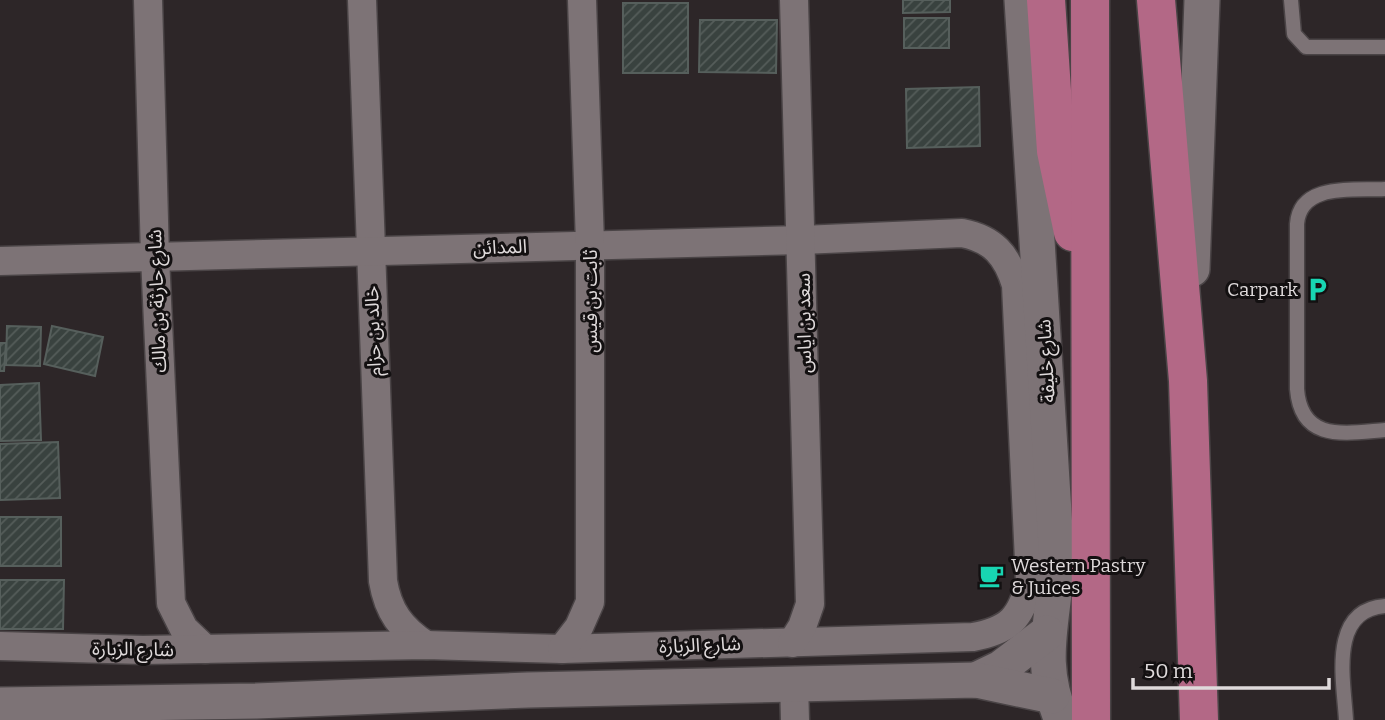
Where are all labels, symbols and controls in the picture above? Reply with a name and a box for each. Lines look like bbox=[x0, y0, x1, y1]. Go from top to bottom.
street label: شارع حارثة بن مالك bbox=[143, 229, 173, 373]
street label: المدائن bbox=[473, 235, 527, 259]
street label: ثابت بن قيس bbox=[579, 249, 602, 353]
street label: سعد بن اياس bbox=[792, 273, 816, 373]
parking icon: Carpark bbox=[1304, 275, 1332, 303]
place label: Carpark bbox=[1227, 278, 1298, 301]
street label: خالد بن حزام bbox=[360, 285, 389, 377]
street label: شارع خليفة bbox=[1032, 319, 1062, 403]
place label: Western Pastry & Juices bbox=[1011, 554, 1146, 599]
cafe icon: Western Pastry & Juices bbox=[977, 562, 1005, 590]
street label: شارع الزبارة bbox=[659, 632, 741, 660]
street label: شارع الزبارة bbox=[92, 637, 174, 663]
scale bar bbox=[1133, 646, 1329, 690]
text: 50 m bbox=[1144, 658, 1193, 684]

